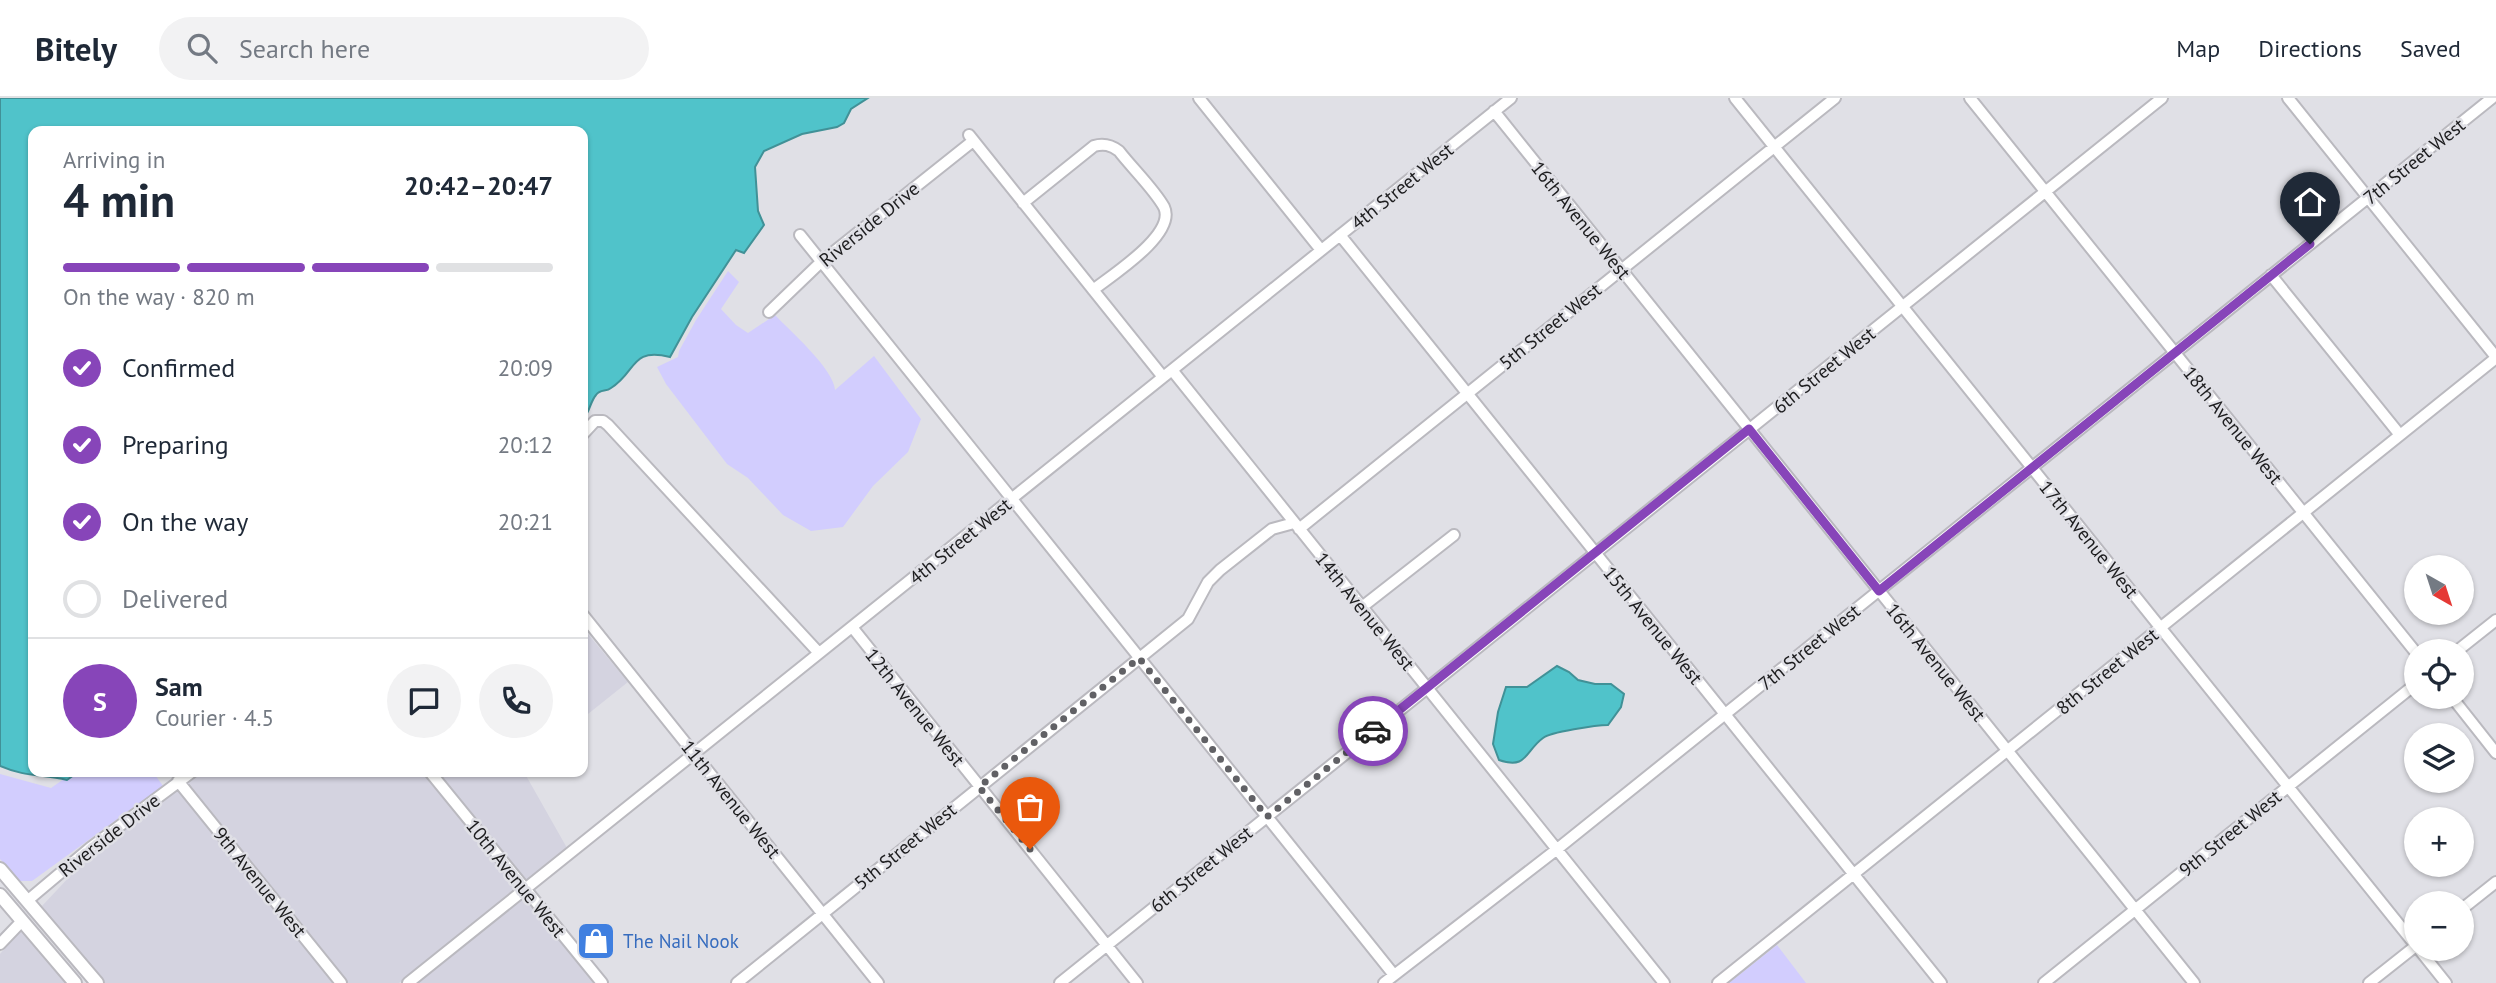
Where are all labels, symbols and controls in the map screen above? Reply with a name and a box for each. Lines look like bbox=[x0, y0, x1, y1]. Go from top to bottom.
search box bbox=[159, 17, 649, 80]
text: Bitely bbox=[35, 27, 117, 70]
icon: search bbox=[183, 29, 221, 67]
text: Search here bbox=[239, 32, 370, 65]
text: Map bbox=[2176, 33, 2220, 64]
text: Directions bbox=[2258, 33, 2362, 64]
text: Saved bbox=[2400, 33, 2461, 64]
street label: 7th Street West bbox=[2358, 112, 2470, 209]
street label: 4th Street West bbox=[1346, 137, 1458, 235]
text: Arriving in bbox=[63, 145, 165, 174]
street label: 16th Avenue West bbox=[1526, 156, 1636, 284]
text: 20:42–20:47 bbox=[404, 169, 553, 202]
text: 4 min bbox=[63, 170, 175, 230]
pin bbox=[2280, 172, 2340, 244]
street label: Riverside Drive bbox=[814, 176, 924, 272]
icon: home bbox=[2291, 183, 2329, 221]
street label: 5th Street West bbox=[1494, 277, 1606, 375]
text: On the way · 820 m bbox=[63, 282, 255, 311]
street label: 6th Street West bbox=[1768, 321, 1880, 419]
icon: check bbox=[63, 349, 101, 387]
text: Confirmed bbox=[122, 351, 235, 384]
text: 20:09 bbox=[498, 353, 553, 382]
street label: 18th Avenue West bbox=[2178, 361, 2288, 489]
icon: check bbox=[63, 426, 101, 464]
text: Preparing bbox=[122, 428, 229, 461]
text: 20:12 bbox=[498, 430, 553, 459]
street label: 17th Avenue West bbox=[2034, 475, 2144, 603]
street label: 4th Street West bbox=[904, 492, 1016, 590]
icon: check bbox=[63, 503, 101, 541]
text: On the way bbox=[122, 505, 248, 538]
text: 20:21 bbox=[498, 507, 553, 536]
street label: 14th Avenue West bbox=[1310, 547, 1420, 675]
north arrow bbox=[2404, 555, 2474, 625]
map controls bbox=[2404, 555, 2474, 961]
street label: 15th Avenue West bbox=[1598, 561, 1708, 689]
text: Delivered bbox=[122, 582, 228, 615]
street label: 7th Street West bbox=[1753, 598, 1865, 695]
street label: 16th Avenue West bbox=[1881, 598, 1991, 726]
street label: 8th Street West bbox=[2051, 622, 2163, 720]
button: locate bbox=[2404, 639, 2474, 709]
street label: 12th Avenue West bbox=[860, 643, 970, 771]
button: chat bbox=[387, 664, 461, 738]
button: phone bbox=[479, 664, 553, 738]
text: Sam bbox=[155, 670, 203, 703]
text: S bbox=[93, 685, 107, 718]
courier bbox=[1338, 696, 1408, 766]
text: Courier · 4.5 bbox=[155, 703, 274, 732]
icon: car bbox=[1354, 712, 1392, 750]
button: layers bbox=[2404, 723, 2474, 793]
street label: 11th Avenue West bbox=[676, 735, 786, 863]
pin bbox=[1000, 777, 1060, 849]
street label: 9th Street West bbox=[2174, 784, 2286, 882]
street label: Riverside Drive bbox=[54, 788, 164, 882]
icon: bag bbox=[1011, 788, 1049, 826]
street label: 5th Street West bbox=[849, 797, 961, 895]
button: + bbox=[2404, 807, 2474, 877]
street label: 10th Avenue West bbox=[461, 814, 571, 942]
street label: 6th Street West bbox=[1145, 820, 1257, 918]
street label: 9th Avenue West bbox=[208, 822, 312, 942]
button: − bbox=[2404, 891, 2474, 961]
shop icon: The Nail Nook bbox=[575, 920, 617, 962]
place label: The Nail Nook bbox=[623, 929, 739, 953]

